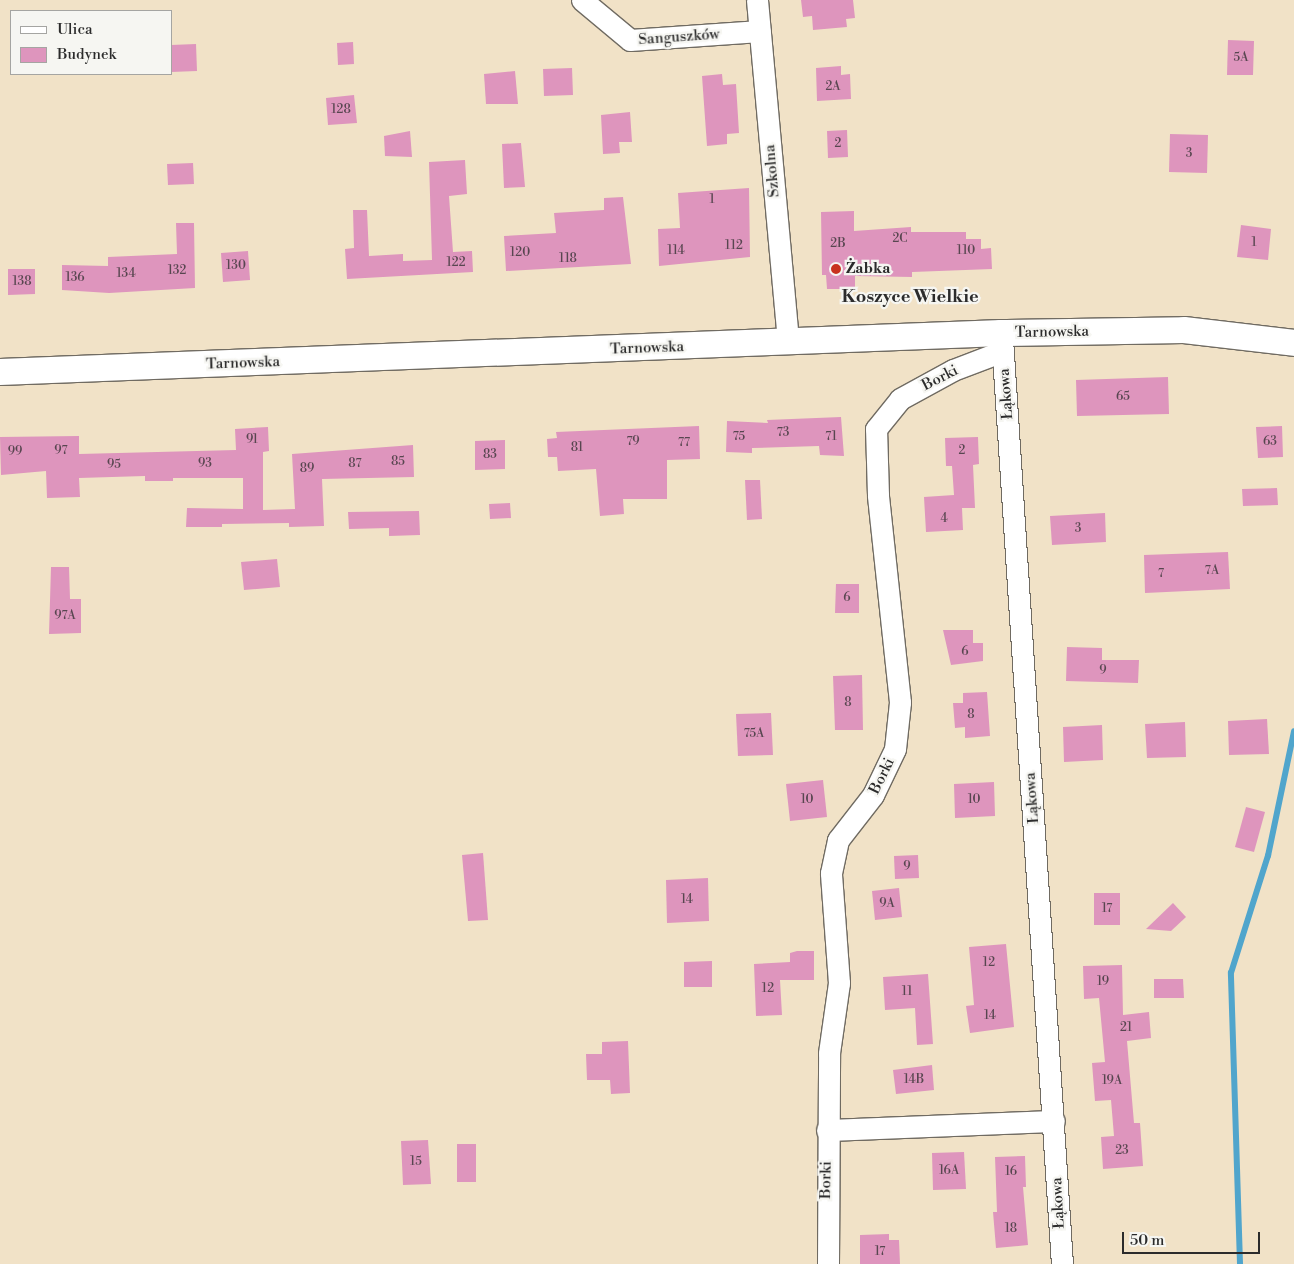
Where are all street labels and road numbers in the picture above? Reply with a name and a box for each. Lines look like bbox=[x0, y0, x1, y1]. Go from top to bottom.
street label: Sanguszków bbox=[638, 25, 720, 49]
street label: Szkolna bbox=[761, 144, 783, 198]
street label: Tarnowska bbox=[1015, 322, 1089, 342]
street label: Tarnowska bbox=[610, 338, 684, 358]
street label: Tarnowska bbox=[206, 353, 280, 373]
street label: Borki bbox=[919, 361, 961, 395]
street label: Łąkowa bbox=[995, 368, 1017, 420]
street label: Borki bbox=[866, 755, 898, 797]
street label: Łąkowa bbox=[1021, 772, 1043, 824]
street label: Borki bbox=[817, 1161, 835, 1199]
street label: Łąkowa bbox=[1048, 1177, 1068, 1229]

